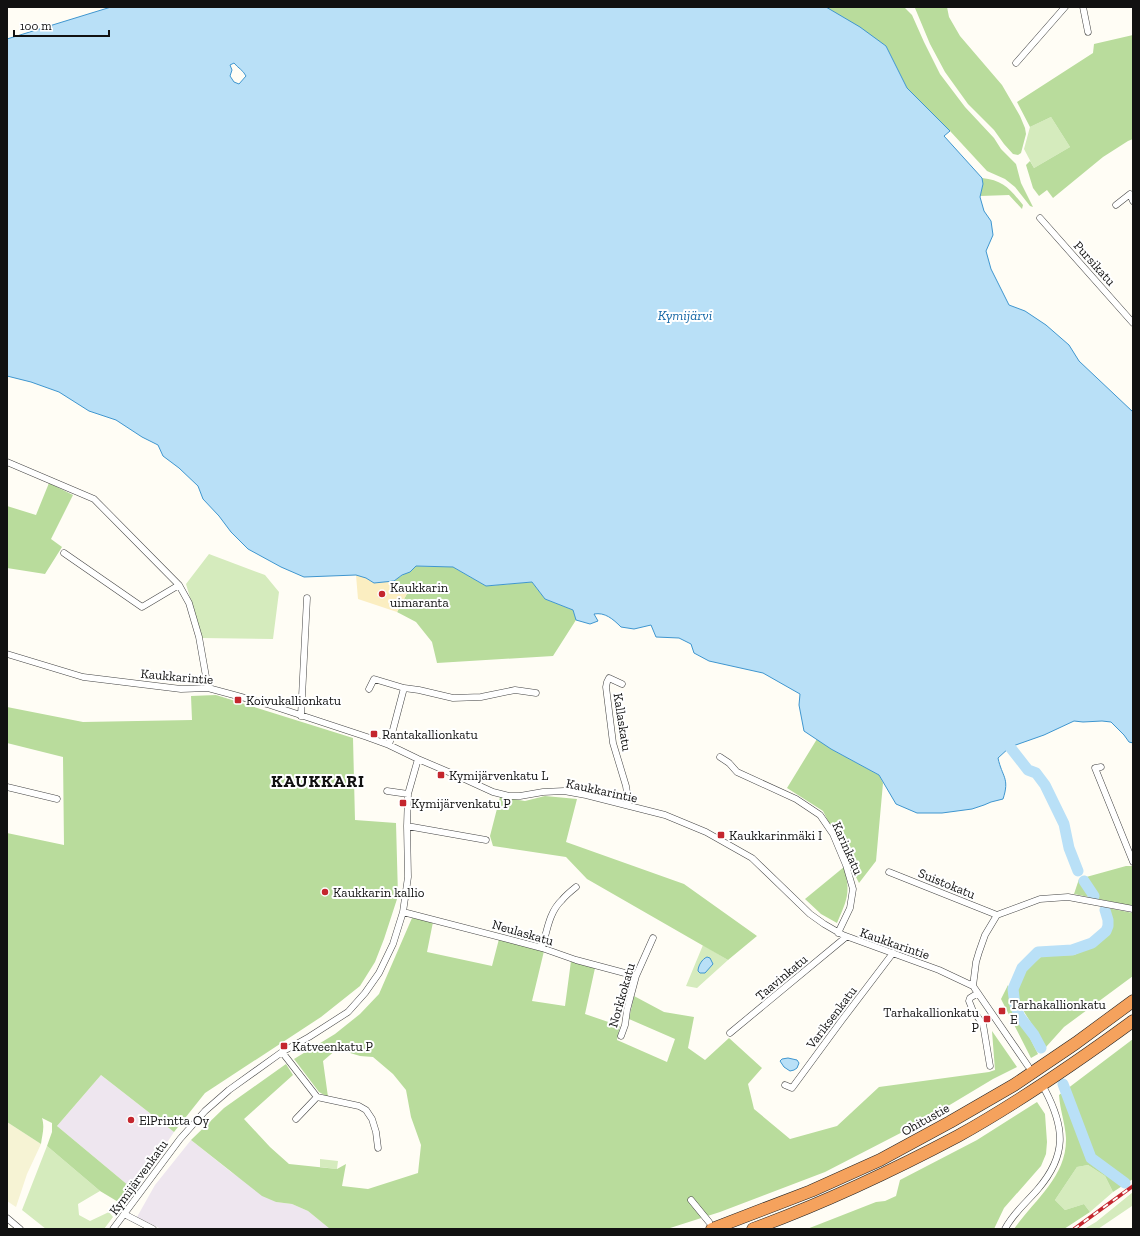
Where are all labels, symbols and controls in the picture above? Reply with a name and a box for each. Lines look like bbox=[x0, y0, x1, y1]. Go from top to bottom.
scale bar bbox=[14, 12, 109, 38]
text: 100 m bbox=[20, 19, 52, 33]
street label: Pursikatu bbox=[1071, 238, 1119, 289]
water label: Kymijärvi bbox=[658, 307, 712, 324]
place label: Kaukkarin uimaranta bbox=[390, 580, 449, 610]
marker: Kaukkarin uimaranta bbox=[377, 589, 387, 599]
street label: Kaukkarintie bbox=[140, 666, 214, 687]
street label: Kallaskatu bbox=[611, 692, 635, 753]
place label: Koivukallionkatu bbox=[246, 693, 342, 708]
marker: Koivukallionkatu bbox=[233, 695, 243, 705]
place label: Rantakallionkatu bbox=[382, 727, 478, 742]
marker: Rantakallionkatu bbox=[369, 729, 379, 739]
place label: Kymijärvenkatu L bbox=[449, 768, 548, 784]
marker: Kymijärvenkatu L bbox=[436, 770, 446, 780]
district label: KAUKKARI bbox=[271, 771, 365, 791]
street label: Kaukkarintie bbox=[565, 776, 639, 805]
place label: Kymijärvenkatu P bbox=[411, 796, 511, 812]
marker: Kymijärvenkatu P bbox=[398, 798, 408, 808]
street label: Karinkatu bbox=[829, 819, 866, 878]
place label: Kaukkarinmäki I bbox=[729, 828, 822, 843]
marker: Kaukkarinmäki I bbox=[716, 830, 726, 840]
street label: Suistokatu bbox=[916, 865, 978, 902]
place label: Kaukkarin kallio bbox=[333, 885, 425, 900]
marker: Kaukkarin kallio bbox=[320, 887, 330, 897]
street label: Neulaskatu bbox=[490, 917, 556, 949]
street label: Kaukkarintie bbox=[858, 925, 932, 962]
street label: Taavinkatu bbox=[752, 951, 811, 1003]
street label: Norkkokatu bbox=[605, 960, 638, 1029]
street label: Variksenkatu bbox=[802, 983, 860, 1052]
place label: Tarhakallionkatu E bbox=[1010, 997, 1106, 1027]
place label: Tarhakallionkatu P bbox=[883, 1005, 980, 1035]
marker: Tarhakallionkatu E bbox=[997, 1006, 1007, 1016]
marker: Tarhakallionkatu P bbox=[982, 1014, 992, 1024]
place label: Katveenkatu P bbox=[292, 1039, 374, 1054]
marker: Katveenkatu P bbox=[279, 1041, 289, 1051]
street label: Ohitustie bbox=[899, 1100, 952, 1139]
place label: ElPrintta Oy bbox=[139, 1113, 209, 1128]
marker: ElPrintta Oy bbox=[126, 1115, 136, 1125]
street label: Kymijärvenkatu bbox=[106, 1136, 172, 1218]

